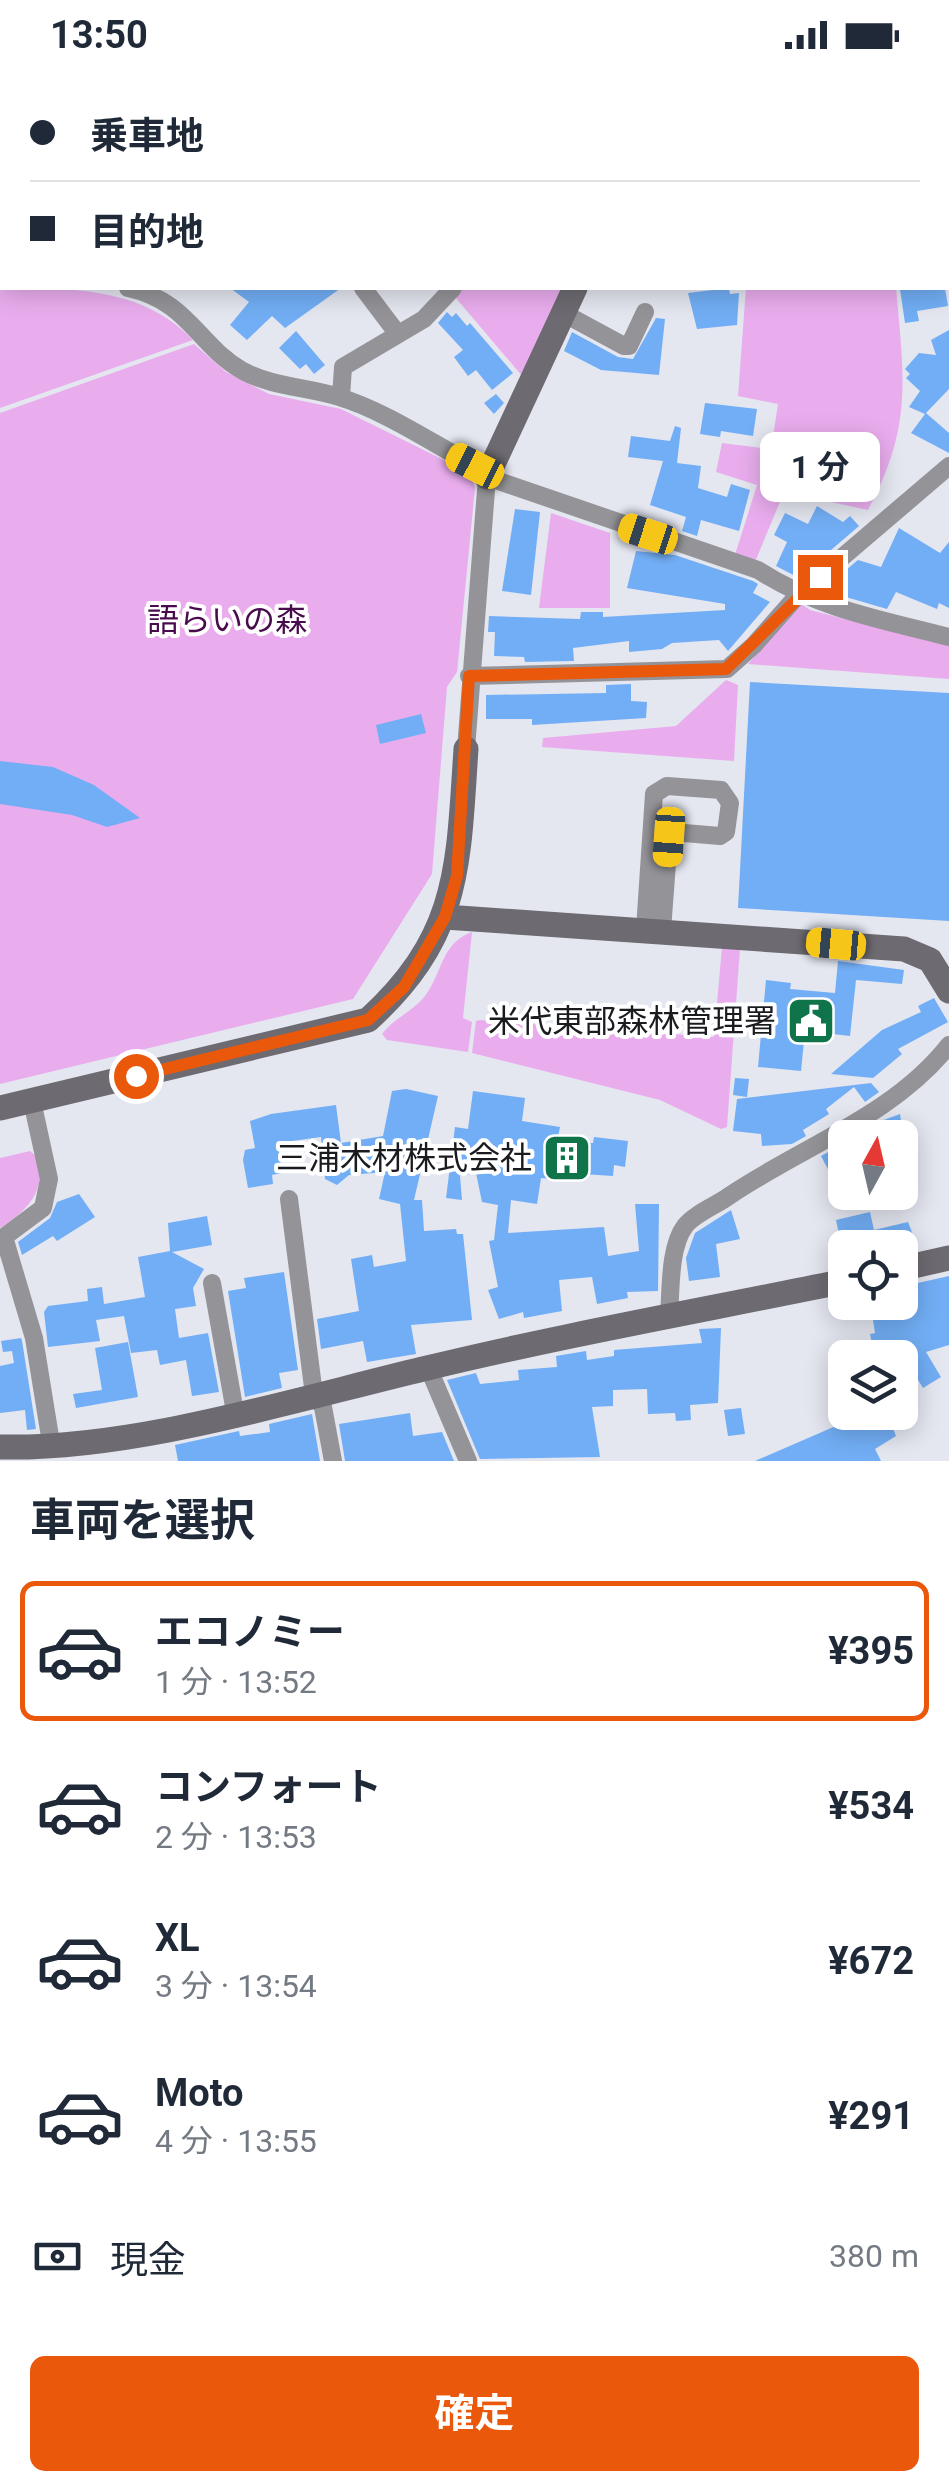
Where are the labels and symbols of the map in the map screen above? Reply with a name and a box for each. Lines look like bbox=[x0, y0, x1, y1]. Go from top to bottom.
callout: 1 分 bbox=[760, 432, 880, 502]
car bbox=[441, 439, 509, 493]
car bbox=[615, 510, 681, 558]
route end bbox=[798, 555, 843, 600]
park label: 語らいの森 bbox=[147, 601, 307, 639]
car bbox=[652, 806, 686, 868]
car bbox=[805, 926, 867, 962]
public building icon: 米代東部森林管理署 bbox=[785, 995, 837, 1047]
place label: 米代東部森林管理署 bbox=[488, 1002, 776, 1040]
route start bbox=[114, 1054, 159, 1099]
north arrow bbox=[828, 1120, 918, 1210]
building icon: 三浦木材株式会社 bbox=[541, 1132, 593, 1184]
place label: 三浦木材株式会社 bbox=[276, 1139, 532, 1177]

